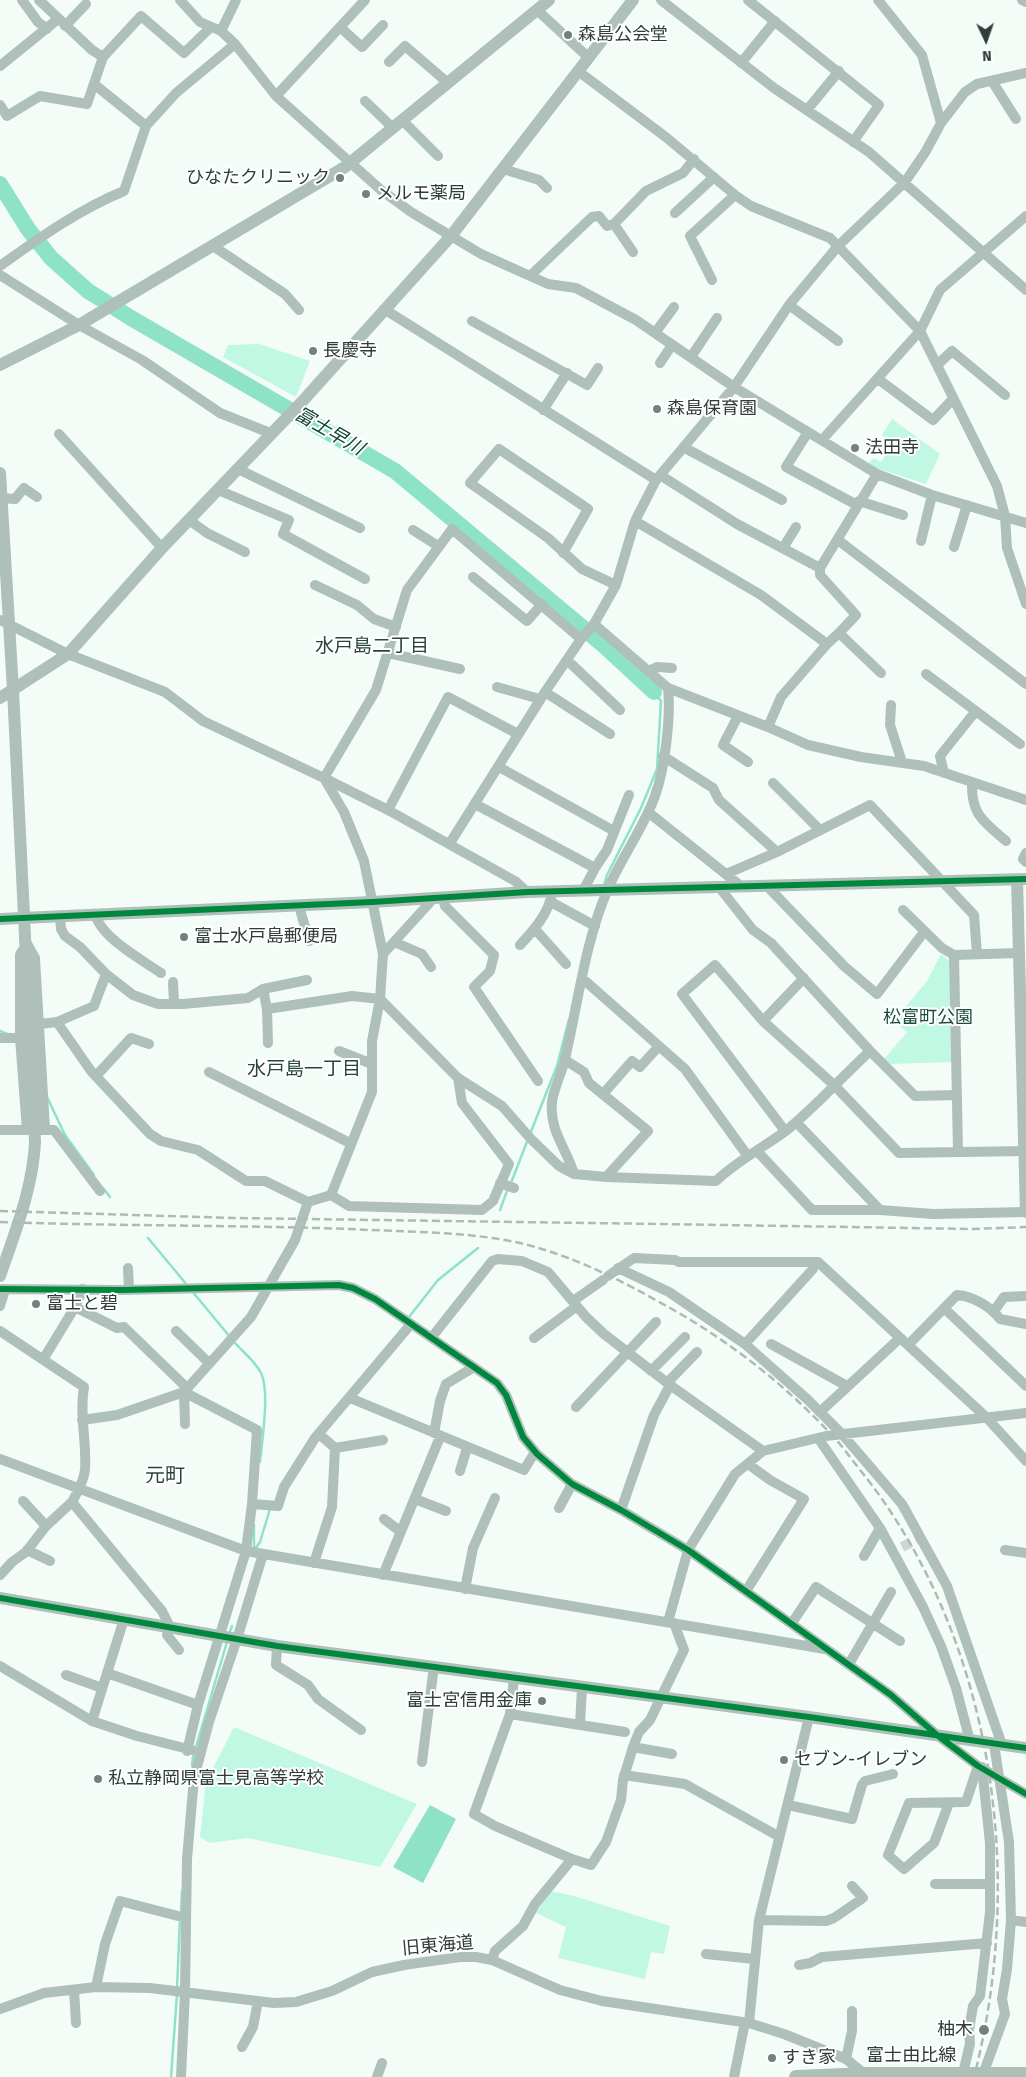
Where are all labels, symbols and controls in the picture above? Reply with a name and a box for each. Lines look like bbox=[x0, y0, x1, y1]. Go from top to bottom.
north arrow bbox=[961, 15, 1011, 65]
place label: 森島公会堂 bbox=[578, 24, 668, 46]
marker: 森島公会堂 bbox=[562, 29, 574, 41]
text: N bbox=[982, 47, 992, 64]
place label: ひなたクリニック bbox=[186, 167, 330, 189]
marker: ひなたクリニック bbox=[334, 172, 346, 184]
place label: メルモ薬局 bbox=[376, 183, 466, 205]
marker: メルモ薬局 bbox=[360, 188, 372, 200]
place label: 長慶寺 bbox=[323, 340, 377, 362]
marker: 長慶寺 bbox=[307, 345, 319, 357]
place label: 森島保育園 bbox=[667, 398, 757, 420]
water label: 富士早川 bbox=[290, 403, 368, 461]
marker: 森島保育園 bbox=[651, 403, 663, 415]
place label: 法田寺 bbox=[865, 437, 919, 459]
marker: 法田寺 bbox=[849, 442, 861, 454]
district label: 水戸島二丁目 bbox=[315, 636, 429, 658]
place label: 富士水戸島郵便局 bbox=[194, 926, 338, 948]
marker: 富士水戸島郵便局 bbox=[178, 931, 190, 943]
park label: 松富町公園 bbox=[883, 1007, 973, 1029]
district label: 水戸島一丁目 bbox=[247, 1059, 361, 1081]
place label: 富士と碧 bbox=[46, 1293, 118, 1315]
marker: 富士と碧 bbox=[30, 1298, 42, 1310]
district label: 元町 bbox=[145, 1464, 185, 1488]
place label: 富士宮信用金庫 bbox=[406, 1690, 532, 1712]
marker: 富士宮信用金庫 bbox=[536, 1695, 548, 1707]
place label: セブン-イレブン bbox=[794, 1749, 927, 1771]
marker: セブン-イレブン bbox=[778, 1754, 790, 1766]
place label: 私立静岡県富士見高等学校 bbox=[108, 1768, 324, 1790]
marker: 私立静岡県富士見高等学校 bbox=[92, 1773, 104, 1785]
street label: 旧東海道 bbox=[401, 1932, 475, 1960]
place label: 柚木 bbox=[937, 2019, 973, 2041]
marker: 柚木 bbox=[977, 2023, 991, 2037]
street label: 富士由比線 bbox=[866, 2045, 956, 2067]
place label: すき家 bbox=[782, 2047, 836, 2069]
marker: すき家 bbox=[766, 2052, 778, 2064]

